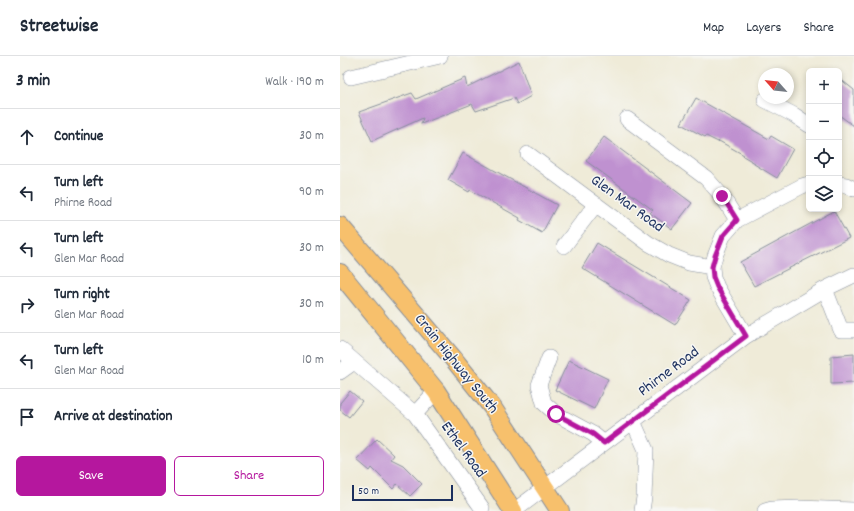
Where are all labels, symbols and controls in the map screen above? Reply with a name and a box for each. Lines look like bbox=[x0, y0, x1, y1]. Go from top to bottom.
text: Streetwise bbox=[20, 14, 98, 41]
text: Map bbox=[703, 18, 724, 38]
text: Layers bbox=[746, 18, 781, 38]
text: Share bbox=[803, 18, 834, 38]
north arrow bbox=[758, 68, 794, 104]
map controls bbox=[806, 68, 842, 212]
button: + bbox=[806, 68, 842, 104]
text: 3 min bbox=[16, 70, 50, 94]
text: Walk · 190 m bbox=[265, 73, 324, 92]
button: − bbox=[806, 104, 842, 140]
icon: ahead bbox=[16, 126, 38, 148]
text: Continue bbox=[54, 126, 103, 148]
text: 30 m bbox=[299, 127, 324, 146]
button: locate bbox=[806, 140, 842, 176]
street label: Glen Mar Road bbox=[585, 169, 669, 239]
text: Turn left bbox=[54, 172, 103, 194]
button: layers bbox=[806, 176, 842, 212]
icon: left bbox=[16, 182, 38, 204]
text: 90 m bbox=[299, 183, 324, 202]
route end bbox=[713, 187, 731, 205]
text: Phirne Road bbox=[54, 194, 112, 213]
text: Turn left bbox=[54, 228, 103, 250]
icon: left bbox=[16, 238, 38, 260]
text: 30 m bbox=[299, 239, 324, 258]
text: Glen Mar Road bbox=[54, 250, 124, 269]
text: Turn right bbox=[54, 284, 110, 306]
icon: right bbox=[16, 294, 38, 316]
text: 30 m bbox=[299, 295, 324, 314]
text: Glen Mar Road bbox=[54, 306, 124, 325]
street label: Crain Highway South bbox=[408, 309, 504, 419]
text: Turn left bbox=[54, 340, 103, 362]
street label: Phirne Road bbox=[634, 341, 704, 403]
icon: left bbox=[16, 350, 38, 372]
text: 10 m bbox=[302, 351, 324, 370]
text: Glen Mar Road bbox=[54, 362, 124, 381]
route start bbox=[547, 405, 565, 423]
icon: arrive bbox=[16, 406, 38, 428]
text: Arrive at destination bbox=[54, 406, 172, 428]
street label: Ethel Road bbox=[435, 417, 491, 483]
button: Save bbox=[16, 456, 166, 496]
button: Share bbox=[174, 456, 324, 496]
scale bar bbox=[352, 483, 453, 502]
text: 50 m bbox=[358, 484, 379, 500]

